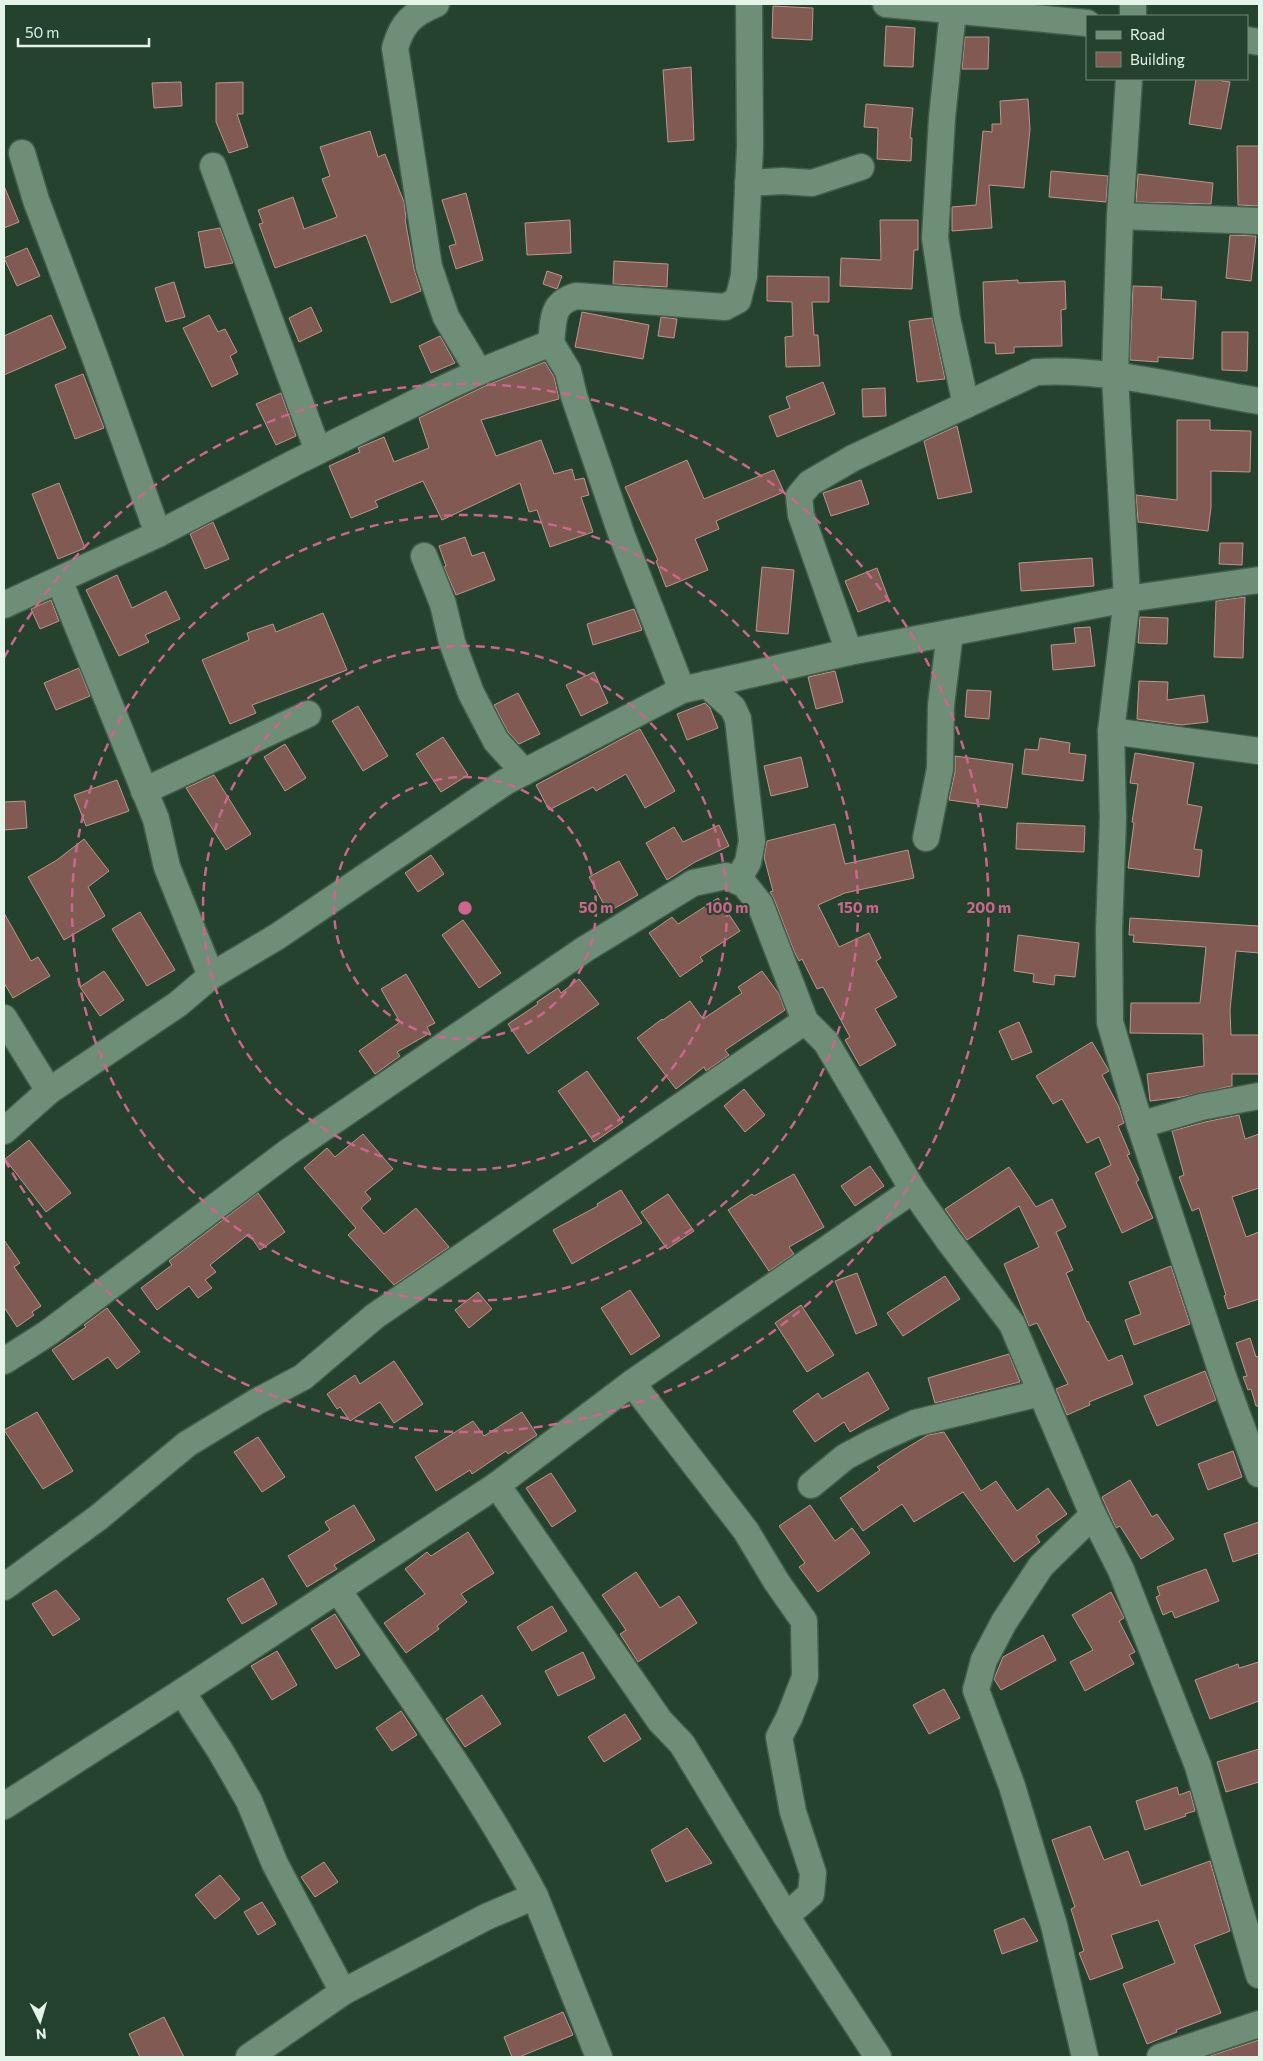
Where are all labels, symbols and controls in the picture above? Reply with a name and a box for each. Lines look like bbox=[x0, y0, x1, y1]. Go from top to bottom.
scale bar bbox=[18, 15, 149, 47]
legend bbox=[1086, 15, 1248, 80]
text: 50 m bbox=[25, 23, 59, 41]
text: Road bbox=[1130, 25, 1165, 43]
text: Building bbox=[1130, 50, 1185, 68]
text: 50 m bbox=[579, 898, 613, 916]
text: 100 m bbox=[706, 898, 748, 916]
text: 150 m bbox=[837, 898, 879, 916]
text: 200 m bbox=[967, 898, 1011, 916]
centre of rings bbox=[456, 899, 474, 917]
north arrow bbox=[15, 1996, 65, 2046]
text: N bbox=[35, 2026, 47, 2043]

